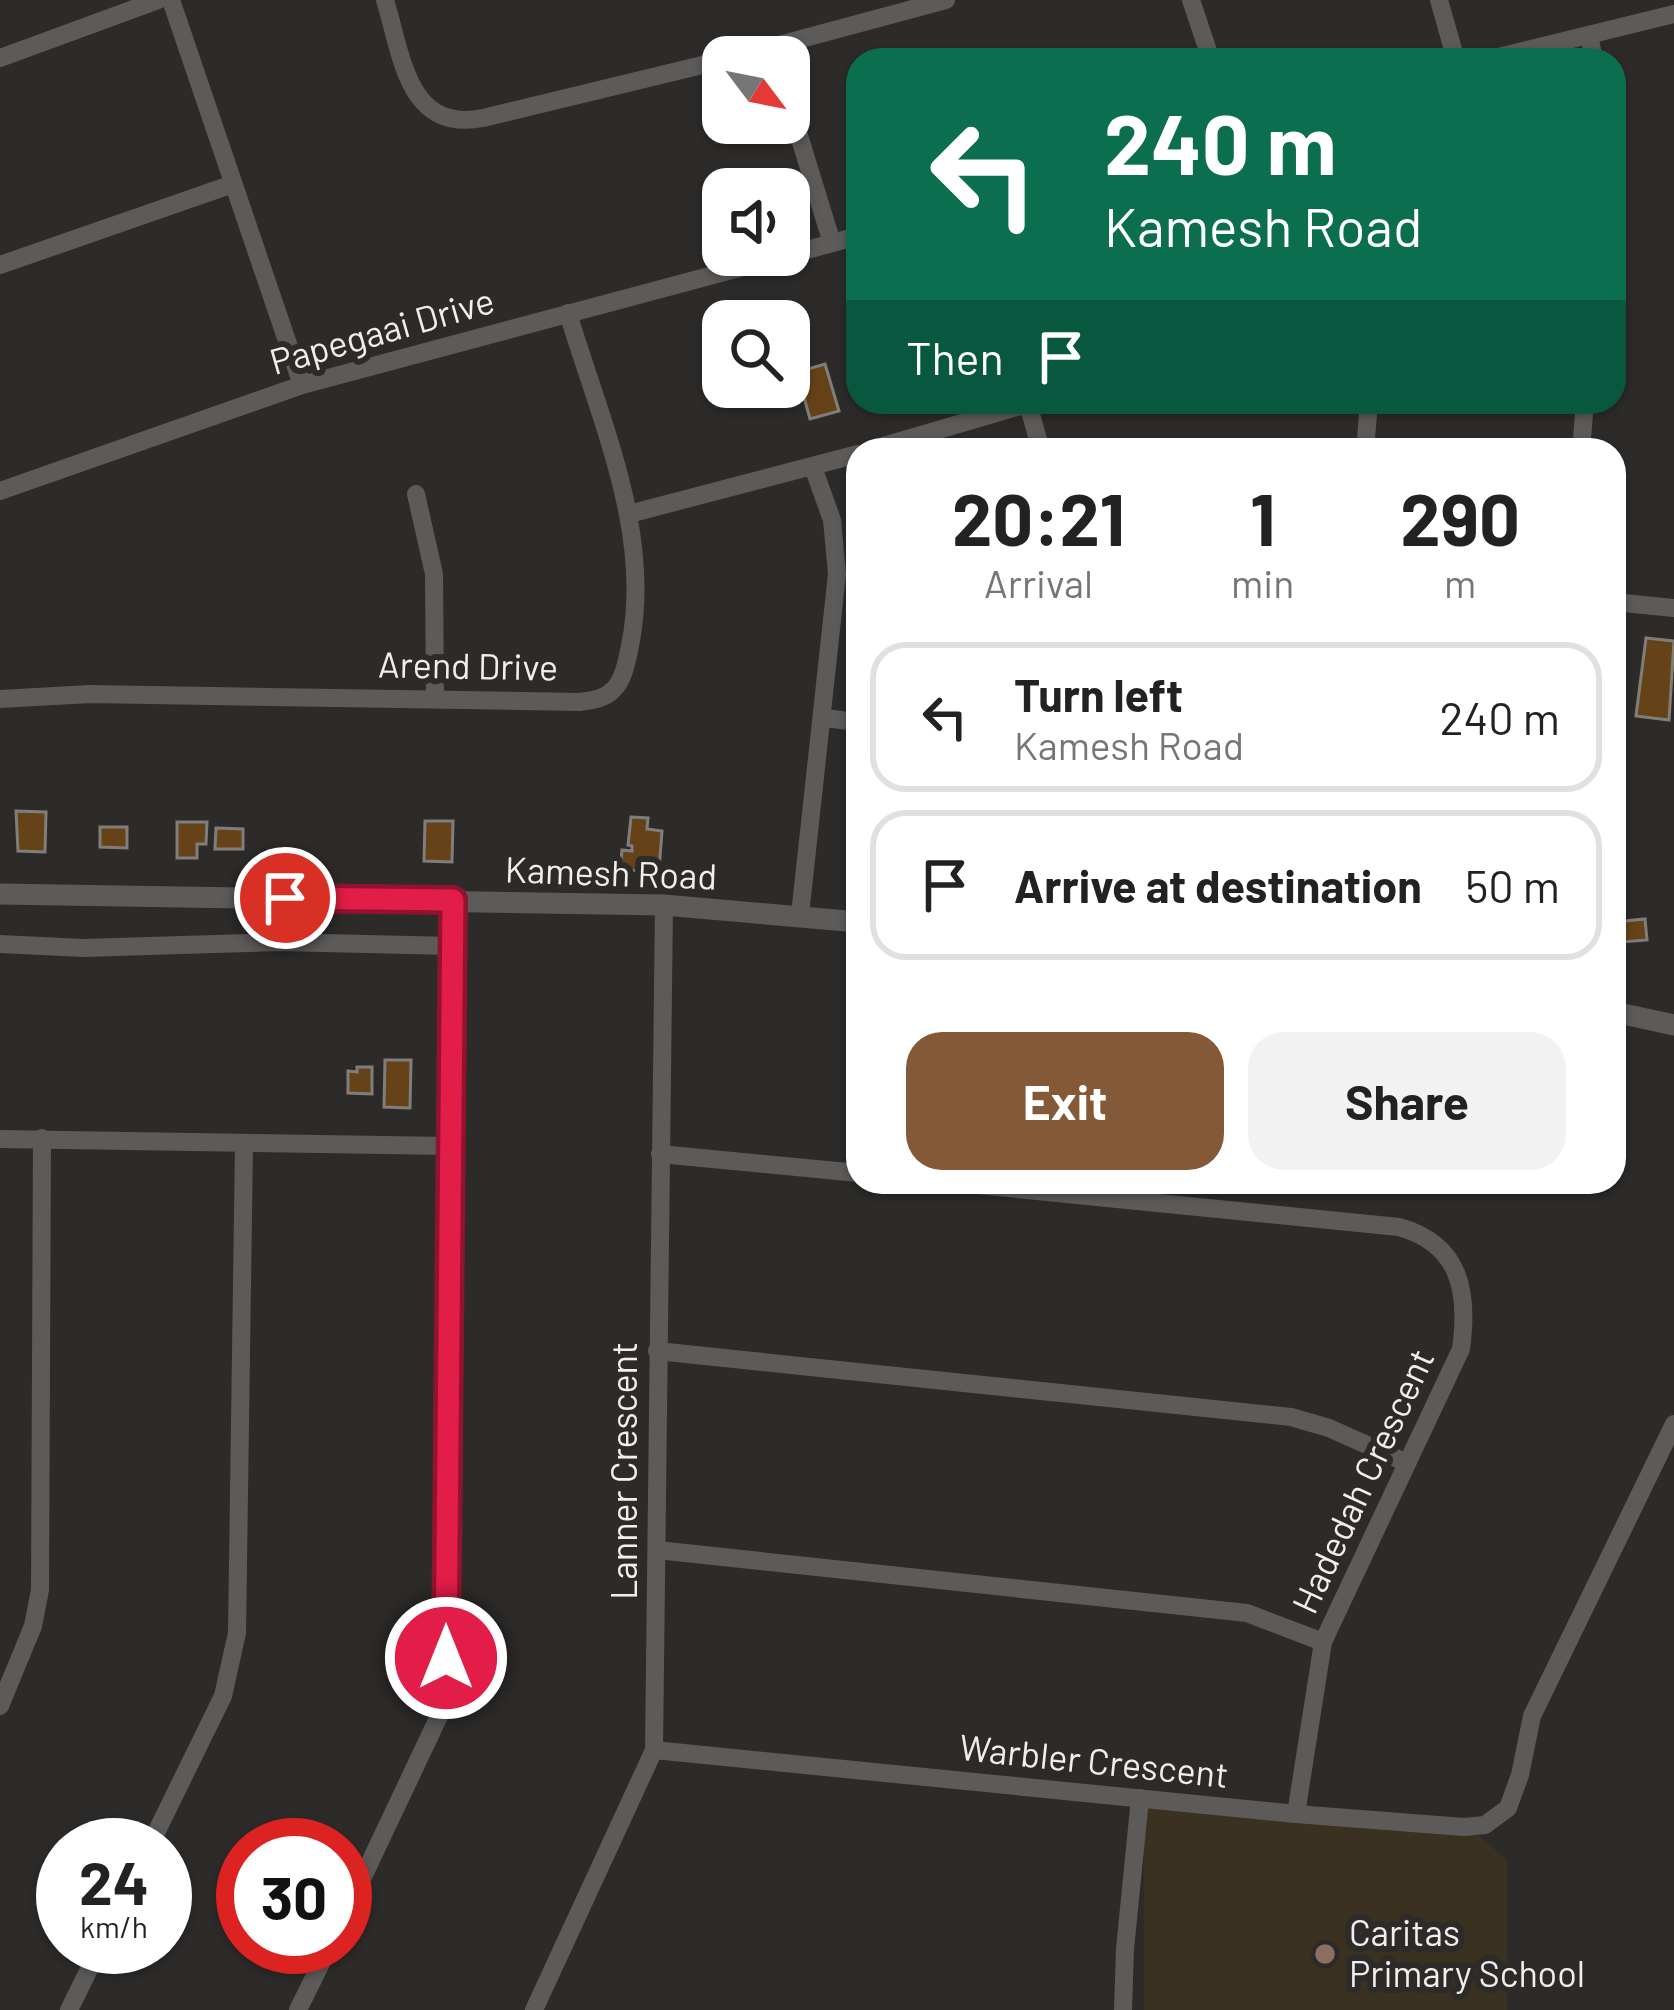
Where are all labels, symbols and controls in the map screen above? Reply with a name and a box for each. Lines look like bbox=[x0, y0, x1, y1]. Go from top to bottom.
north arrow bbox=[702, 36, 810, 144]
map controls bbox=[702, 36, 810, 408]
text: 240 m bbox=[1104, 91, 1337, 192]
icon: left bbox=[906, 96, 1062, 252]
button: sound bbox=[702, 168, 810, 276]
text: Kamesh Road bbox=[1104, 193, 1422, 258]
street label: Papegaai Drive bbox=[265, 277, 499, 382]
button: search bbox=[702, 300, 810, 408]
icon: arrive bbox=[1028, 324, 1094, 390]
text: Then bbox=[906, 330, 1004, 384]
text: 20:21 bbox=[952, 474, 1125, 560]
text: 1 bbox=[1250, 474, 1275, 560]
text: 290 bbox=[1400, 474, 1520, 560]
text: Arrival bbox=[984, 559, 1093, 606]
text: min bbox=[1231, 559, 1294, 606]
text: m bbox=[1444, 559, 1476, 606]
street label: Arend Drive bbox=[378, 641, 558, 688]
text: Turn left bbox=[1014, 667, 1183, 721]
icon: left bbox=[912, 684, 978, 750]
text: 240 m bbox=[1439, 690, 1560, 744]
text: Kamesh Road bbox=[1014, 721, 1244, 768]
street label: Kamesh Road bbox=[504, 846, 718, 897]
pin bbox=[234, 847, 336, 949]
icon: arrive bbox=[912, 852, 978, 918]
text: Arrive at destination bbox=[1014, 858, 1422, 912]
text: 50 m bbox=[1465, 858, 1560, 912]
icon: arrive bbox=[252, 865, 318, 931]
button: Exit bbox=[906, 1032, 1224, 1170]
button: Share bbox=[1248, 1032, 1566, 1170]
street label: Hadedah Crescent bbox=[1282, 1341, 1442, 1619]
street label: Lanner Crescent bbox=[601, 1342, 644, 1600]
position arrow bbox=[383, 1595, 509, 1721]
street label: Warbler Crescent bbox=[958, 1724, 1231, 1795]
speed limit sign: 30 bbox=[216, 1818, 372, 1974]
text: 24 bbox=[79, 1845, 149, 1917]
text: km/h bbox=[80, 1908, 148, 1944]
place label: Caritas Primary School bbox=[1349, 1910, 1585, 1994]
marker: Caritas Primary School bbox=[1312, 1941, 1338, 1967]

